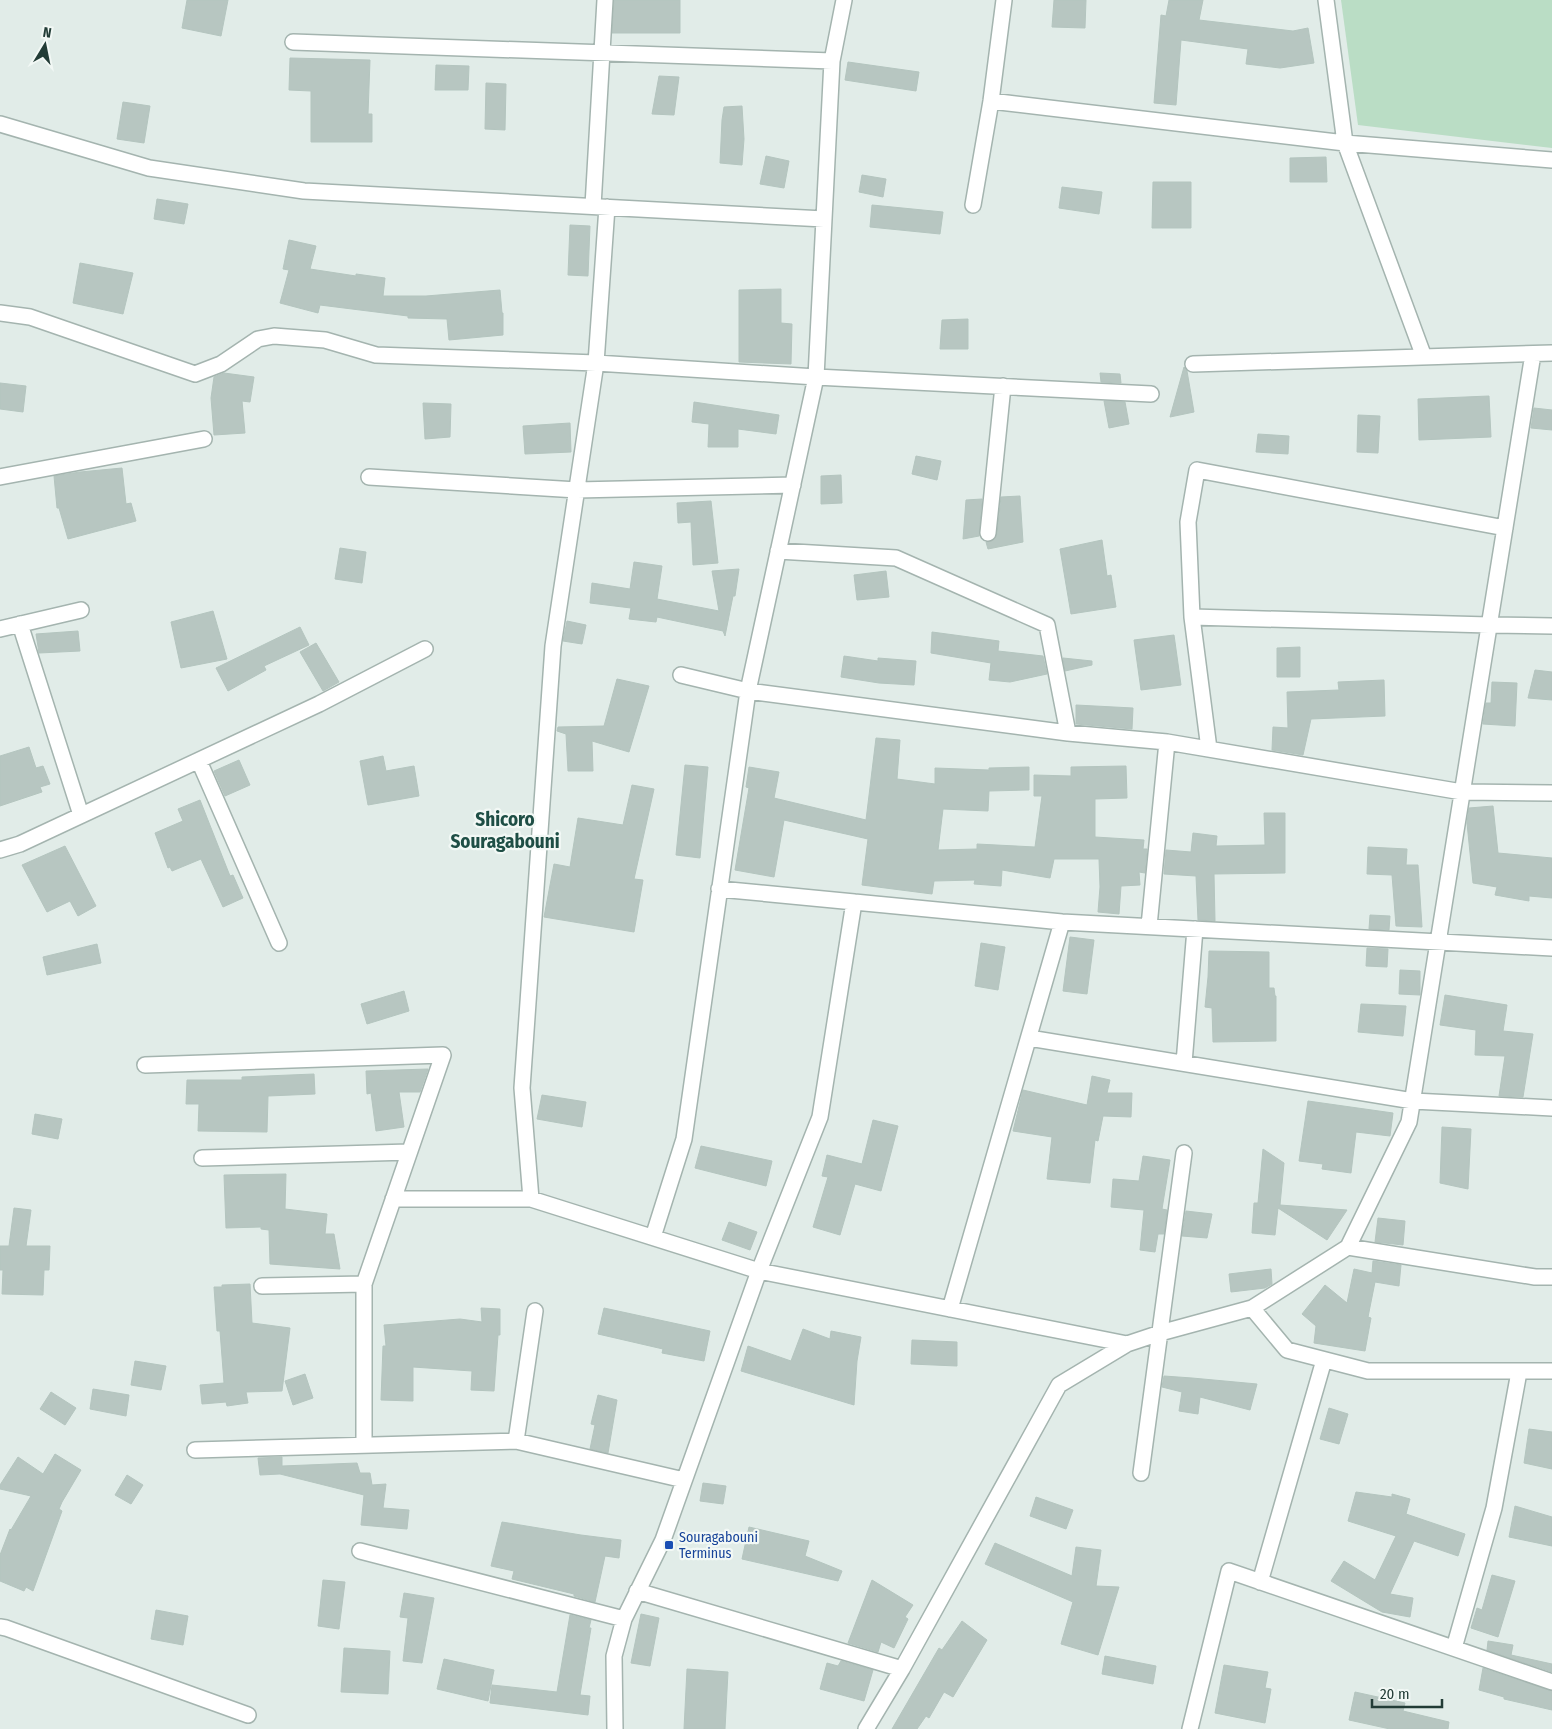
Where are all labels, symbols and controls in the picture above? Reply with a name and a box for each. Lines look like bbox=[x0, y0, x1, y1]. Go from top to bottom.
north arrow bbox=[20, 20, 70, 70]
text: N bbox=[42, 24, 53, 42]
district label: Shicoro Souragabouni bbox=[450, 808, 560, 853]
place label: Souragabouni Terminus bbox=[679, 1529, 758, 1562]
marker: Souragabouni Terminus bbox=[663, 1539, 675, 1551]
scale bar bbox=[1372, 1676, 1442, 1708]
text: 20 m bbox=[1380, 1685, 1410, 1703]

